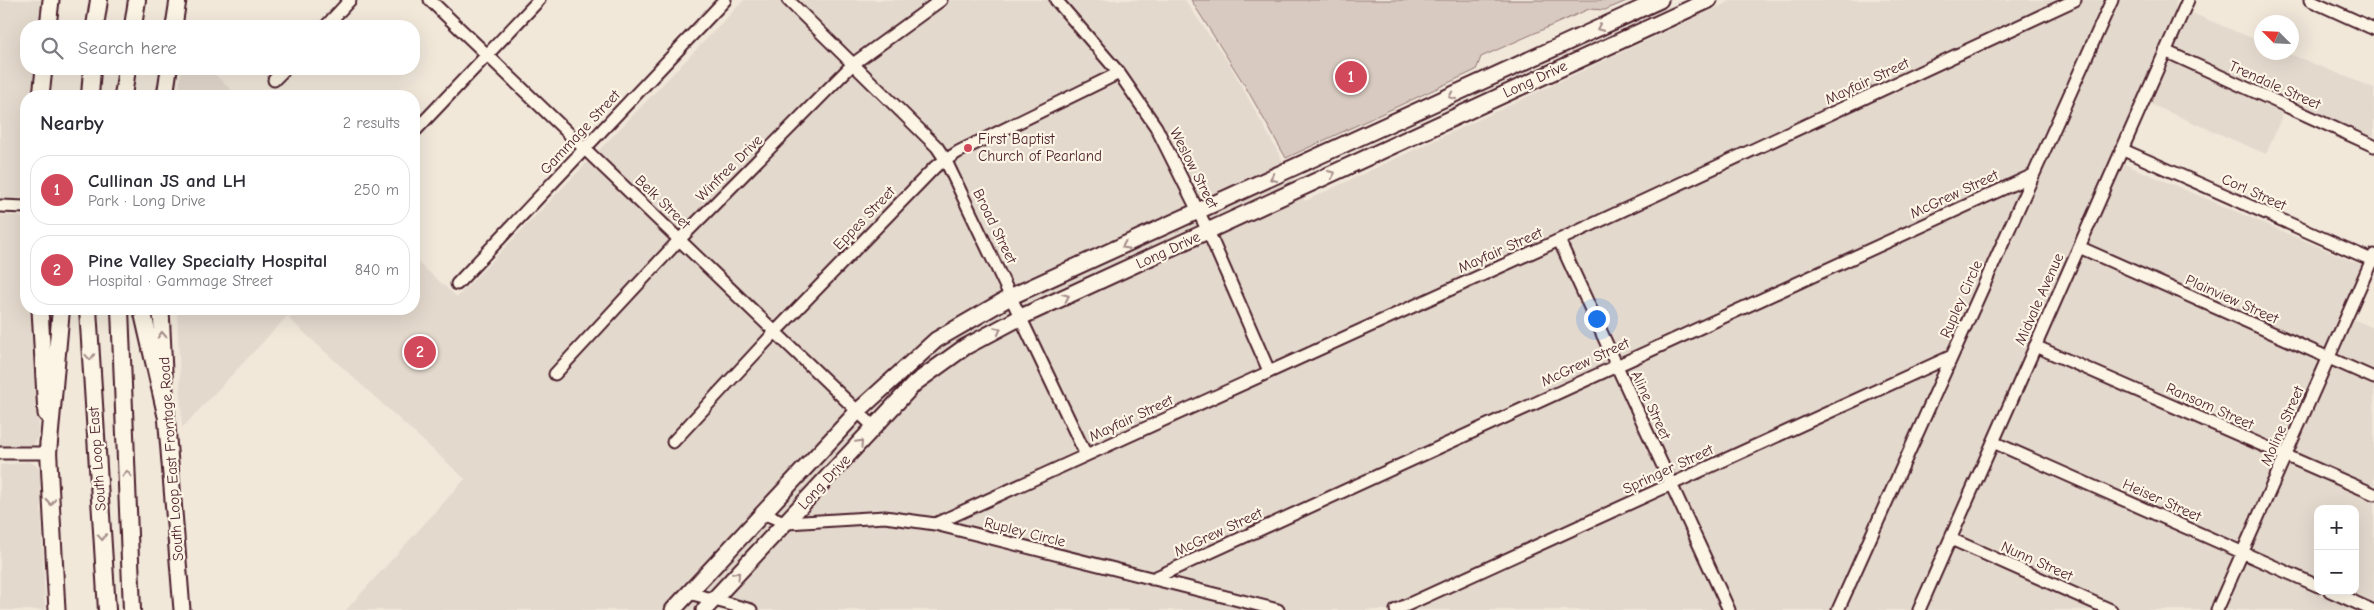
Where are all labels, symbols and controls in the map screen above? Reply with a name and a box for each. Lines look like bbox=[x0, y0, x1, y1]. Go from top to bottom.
north arrow bbox=[2254, 15, 2299, 60]
search box bbox=[20, 20, 420, 75]
one-way arrow bbox=[1596, 21, 1605, 32]
icon: search bbox=[38, 34, 66, 62]
text: Search here bbox=[78, 37, 177, 59]
street label: Mayfair Street bbox=[1822, 53, 1912, 108]
street label: Long Drive bbox=[1500, 56, 1570, 102]
street label: Trendale Street bbox=[2226, 57, 2324, 114]
pin: 1 bbox=[1335, 58, 1367, 96]
street label: Gammage Street bbox=[536, 85, 624, 178]
one-way arrow bbox=[1448, 89, 1457, 100]
text: Nearby bbox=[40, 111, 104, 135]
text: 2 results bbox=[343, 114, 400, 132]
street label: Weslow Street bbox=[1166, 125, 1222, 212]
place label: First Baptist Church of Pearland bbox=[978, 130, 1102, 165]
street label: Winfree Drive bbox=[692, 131, 766, 205]
marker: First Baptist Church of Pearland bbox=[962, 142, 974, 154]
street label: McGrew Street bbox=[1907, 165, 2002, 222]
one-way arrow bbox=[1327, 169, 1336, 180]
text: Cullinan JS and LH bbox=[88, 170, 246, 192]
street label: Corl Street bbox=[2219, 170, 2290, 215]
street label: Belk Street bbox=[632, 171, 695, 233]
one-way arrow bbox=[1269, 172, 1278, 183]
text: 1 bbox=[54, 181, 60, 199]
text: 250 m bbox=[354, 181, 399, 199]
street label: Eppes Street bbox=[829, 182, 899, 253]
street label: Broad Street bbox=[969, 186, 1021, 267]
text: Park · Long Drive bbox=[88, 192, 205, 210]
street label: Mayfair Street bbox=[1455, 223, 1546, 277]
street label: Long Drive bbox=[1133, 227, 1203, 273]
one-way arrow bbox=[1121, 239, 1130, 250]
text: Pine Valley Specialty Hospital bbox=[88, 250, 327, 272]
street label: Midvale Avenue bbox=[2011, 250, 2068, 348]
street label: Rupley Circle bbox=[1936, 257, 1986, 341]
text: 2 bbox=[53, 261, 61, 279]
text: 840 m bbox=[355, 261, 399, 279]
street label: Plainview Street bbox=[2183, 270, 2282, 328]
text: Hospital · Gammage Street bbox=[88, 272, 272, 290]
one-way arrow bbox=[1061, 293, 1070, 303]
your location bbox=[1584, 306, 1610, 332]
one-way arrow bbox=[993, 326, 1002, 336]
one-way arrow bbox=[157, 330, 167, 338]
pin: 2 bbox=[404, 333, 436, 371]
street label: McGrew Street bbox=[1538, 333, 1633, 390]
one-way arrow bbox=[84, 354, 95, 362]
street label: South Loop East Frontage Road bbox=[155, 356, 187, 562]
street label: Aline Street bbox=[1627, 368, 1675, 443]
street label: Ransom Street bbox=[2163, 379, 2257, 434]
street label: Moline Street bbox=[2256, 383, 2308, 469]
street label: Mayfair Street bbox=[1086, 390, 1176, 445]
street label: South Loop East bbox=[84, 405, 110, 512]
one-way arrow bbox=[854, 440, 863, 449]
street label: Springer Street bbox=[1620, 440, 1717, 498]
street label: Long Drive bbox=[794, 450, 854, 513]
one-way arrow bbox=[121, 470, 132, 478]
street label: Heiser Street bbox=[2120, 475, 2205, 526]
one-way arrow bbox=[46, 498, 57, 506]
street label: McGrew Street bbox=[1171, 503, 1266, 560]
map controls bbox=[2314, 505, 2359, 595]
button: + bbox=[2314, 505, 2359, 550]
street label: Rupley Circle bbox=[982, 513, 1068, 551]
one-way arrow bbox=[96, 533, 107, 541]
street label: Nunn Street bbox=[1998, 537, 2076, 585]
button: − bbox=[2314, 550, 2359, 595]
one-way arrow bbox=[731, 571, 740, 580]

